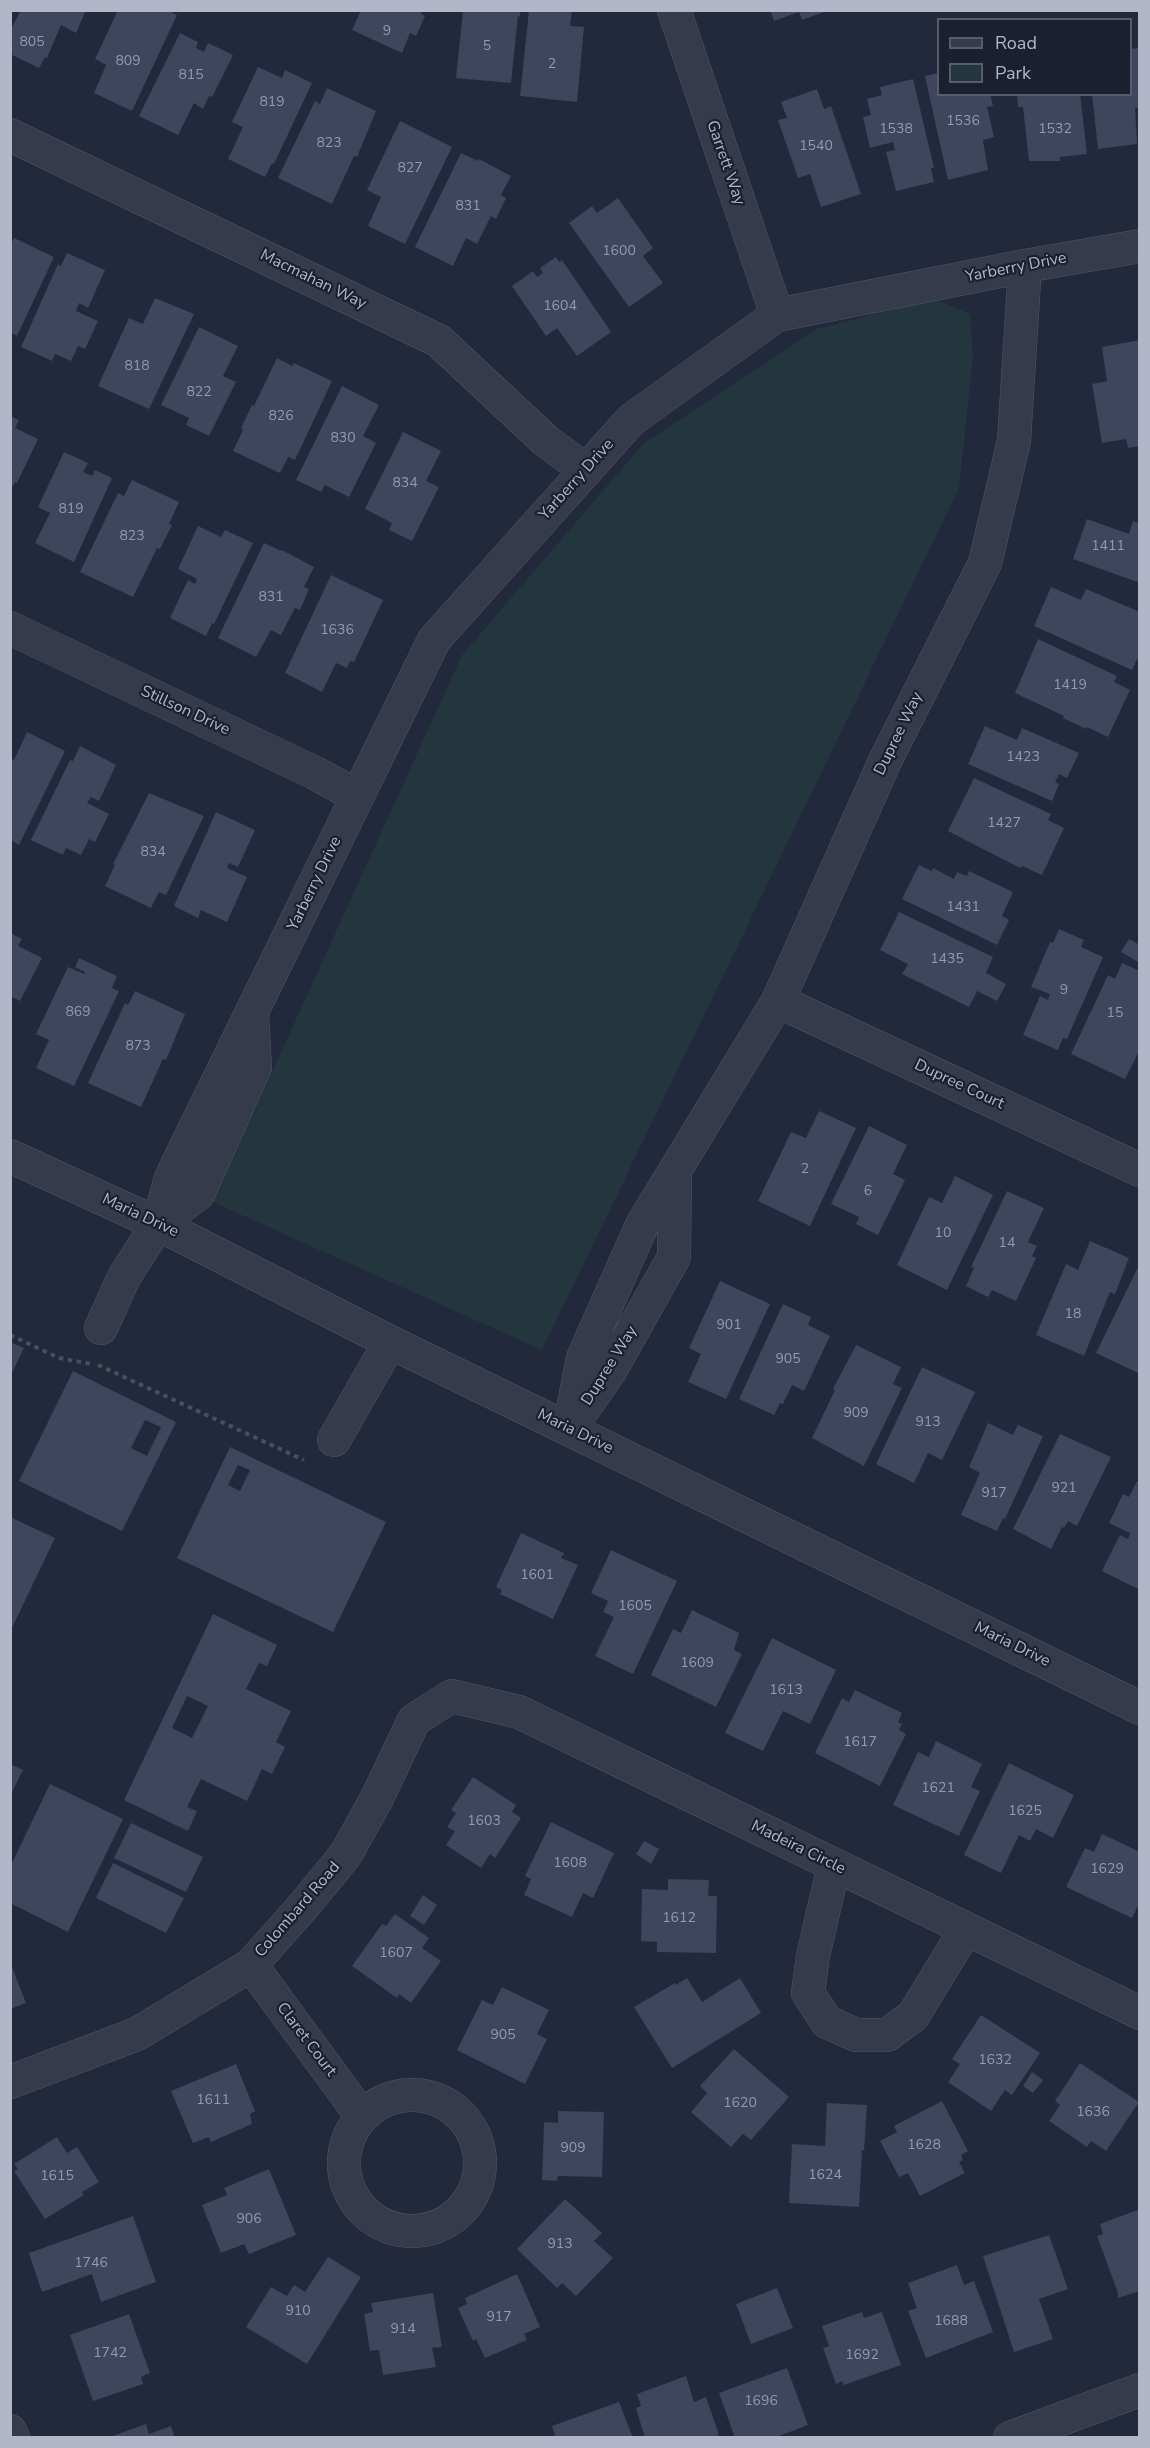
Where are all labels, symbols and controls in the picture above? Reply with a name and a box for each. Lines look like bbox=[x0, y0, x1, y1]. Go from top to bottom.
legend bbox=[937, 18, 1132, 96]
house number: 9 bbox=[383, 24, 391, 40]
text: Road bbox=[995, 31, 1037, 55]
house number: 805 bbox=[19, 35, 45, 51]
house number: 5 bbox=[483, 39, 491, 55]
house number: 809 bbox=[115, 54, 141, 70]
house number: 2 bbox=[548, 57, 556, 73]
text: Park bbox=[995, 61, 1031, 85]
house number: 815 bbox=[178, 68, 204, 84]
house number: 819 bbox=[259, 95, 285, 111]
house number: 1536 bbox=[946, 114, 980, 130]
street label: Garrett Way bbox=[702, 118, 748, 208]
house number: 1538 bbox=[879, 122, 913, 138]
house number: 1532 bbox=[1038, 122, 1072, 138]
house number: 823 bbox=[316, 136, 342, 152]
house number: 1540 bbox=[799, 139, 833, 155]
house number: 827 bbox=[397, 161, 423, 177]
house number: 831 bbox=[455, 199, 481, 215]
house number: 1600 bbox=[602, 244, 636, 260]
street label: Macmahan Way bbox=[257, 246, 369, 314]
street label: Yarberry Drive bbox=[964, 249, 1068, 287]
house number: 1604 bbox=[543, 299, 577, 315]
house number: 818 bbox=[124, 359, 150, 375]
house number: 822 bbox=[186, 385, 212, 401]
house number: 826 bbox=[268, 409, 294, 425]
house number: 830 bbox=[330, 431, 356, 447]
street label: Yarberry Drive bbox=[536, 435, 618, 525]
house number: 834 bbox=[392, 476, 418, 492]
house number: 819 bbox=[58, 502, 84, 518]
house number: 823 bbox=[119, 529, 145, 545]
house number: 1411 bbox=[1091, 539, 1125, 555]
house number: 831 bbox=[258, 590, 284, 606]
house number: 1636 bbox=[320, 623, 354, 639]
house number: 1419 bbox=[1053, 678, 1087, 694]
street label: Stillson Drive bbox=[137, 682, 233, 740]
street label: Dupree Way bbox=[871, 689, 927, 779]
house number: 1423 bbox=[1006, 750, 1040, 766]
house number: 1427 bbox=[987, 816, 1021, 832]
street label: Yarberry Drive bbox=[284, 834, 346, 934]
house number: 834 bbox=[140, 845, 166, 861]
house number: 1431 bbox=[946, 900, 980, 916]
house number: 1435 bbox=[930, 952, 964, 968]
house number: 9 bbox=[1060, 983, 1068, 999]
house number: 869 bbox=[65, 1005, 91, 1021]
house number: 15 bbox=[1107, 1006, 1123, 1022]
house number: 873 bbox=[125, 1039, 151, 1055]
street label: Dupree Court bbox=[911, 1056, 1007, 1114]
house number: 2 bbox=[801, 1162, 809, 1178]
house number: 6 bbox=[864, 1184, 872, 1200]
street label: Maria Drive bbox=[99, 1190, 181, 1242]
house number: 10 bbox=[935, 1226, 951, 1242]
house number: 14 bbox=[999, 1236, 1015, 1252]
house number: 18 bbox=[1065, 1307, 1081, 1323]
house number: 901 bbox=[716, 1318, 742, 1334]
street label: Dupree Way bbox=[578, 1323, 642, 1409]
house number: 905 bbox=[775, 1352, 801, 1368]
street label: Maria Drive bbox=[534, 1405, 616, 1459]
house number: 909 bbox=[843, 1406, 869, 1422]
house number: 913 bbox=[915, 1415, 941, 1431]
house number: 921 bbox=[1051, 1481, 1077, 1497]
house number: 917 bbox=[981, 1486, 1007, 1502]
house number: 1601 bbox=[520, 1568, 554, 1584]
house number: 1605 bbox=[618, 1599, 652, 1615]
street label: Maria Drive bbox=[971, 1618, 1053, 1672]
house number: 1609 bbox=[680, 1656, 714, 1672]
house number: 1613 bbox=[769, 1683, 803, 1699]
house number: 1617 bbox=[843, 1735, 877, 1751]
house number: 1621 bbox=[921, 1781, 955, 1797]
house number: 1625 bbox=[1008, 1804, 1042, 1820]
house number: 1603 bbox=[467, 1814, 501, 1830]
street label: Madeira Circle bbox=[748, 1817, 848, 1879]
house number: 1608 bbox=[553, 1856, 587, 1872]
street label: Colombard Road bbox=[251, 1858, 345, 1962]
house number: 1629 bbox=[1090, 1862, 1124, 1878]
house number: 1612 bbox=[662, 1911, 696, 1927]
house number: 1607 bbox=[379, 1946, 413, 1962]
street label: Claret Court bbox=[272, 1999, 340, 2081]
house number: 905 bbox=[490, 2028, 516, 2044]
house number: 1632 bbox=[978, 2053, 1012, 2069]
house number: 1611 bbox=[196, 2093, 230, 2109]
house number: 1620 bbox=[723, 2096, 757, 2112]
house number: 1636 bbox=[1076, 2105, 1110, 2121]
house number: 1628 bbox=[907, 2138, 941, 2154]
house number: 909 bbox=[560, 2141, 586, 2157]
house number: 1624 bbox=[808, 2168, 842, 2184]
house number: 1615 bbox=[40, 2169, 74, 2185]
house number: 906 bbox=[236, 2212, 262, 2228]
house number: 913 bbox=[547, 2237, 573, 2253]
house number: 1746 bbox=[74, 2256, 108, 2272]
house number: 910 bbox=[285, 2304, 311, 2320]
house number: 917 bbox=[486, 2310, 512, 2326]
house number: 1688 bbox=[934, 2314, 968, 2330]
house number: 914 bbox=[390, 2322, 416, 2338]
house number: 1742 bbox=[93, 2346, 127, 2362]
house number: 1692 bbox=[845, 2348, 879, 2364]
house number: 1696 bbox=[744, 2394, 778, 2410]

